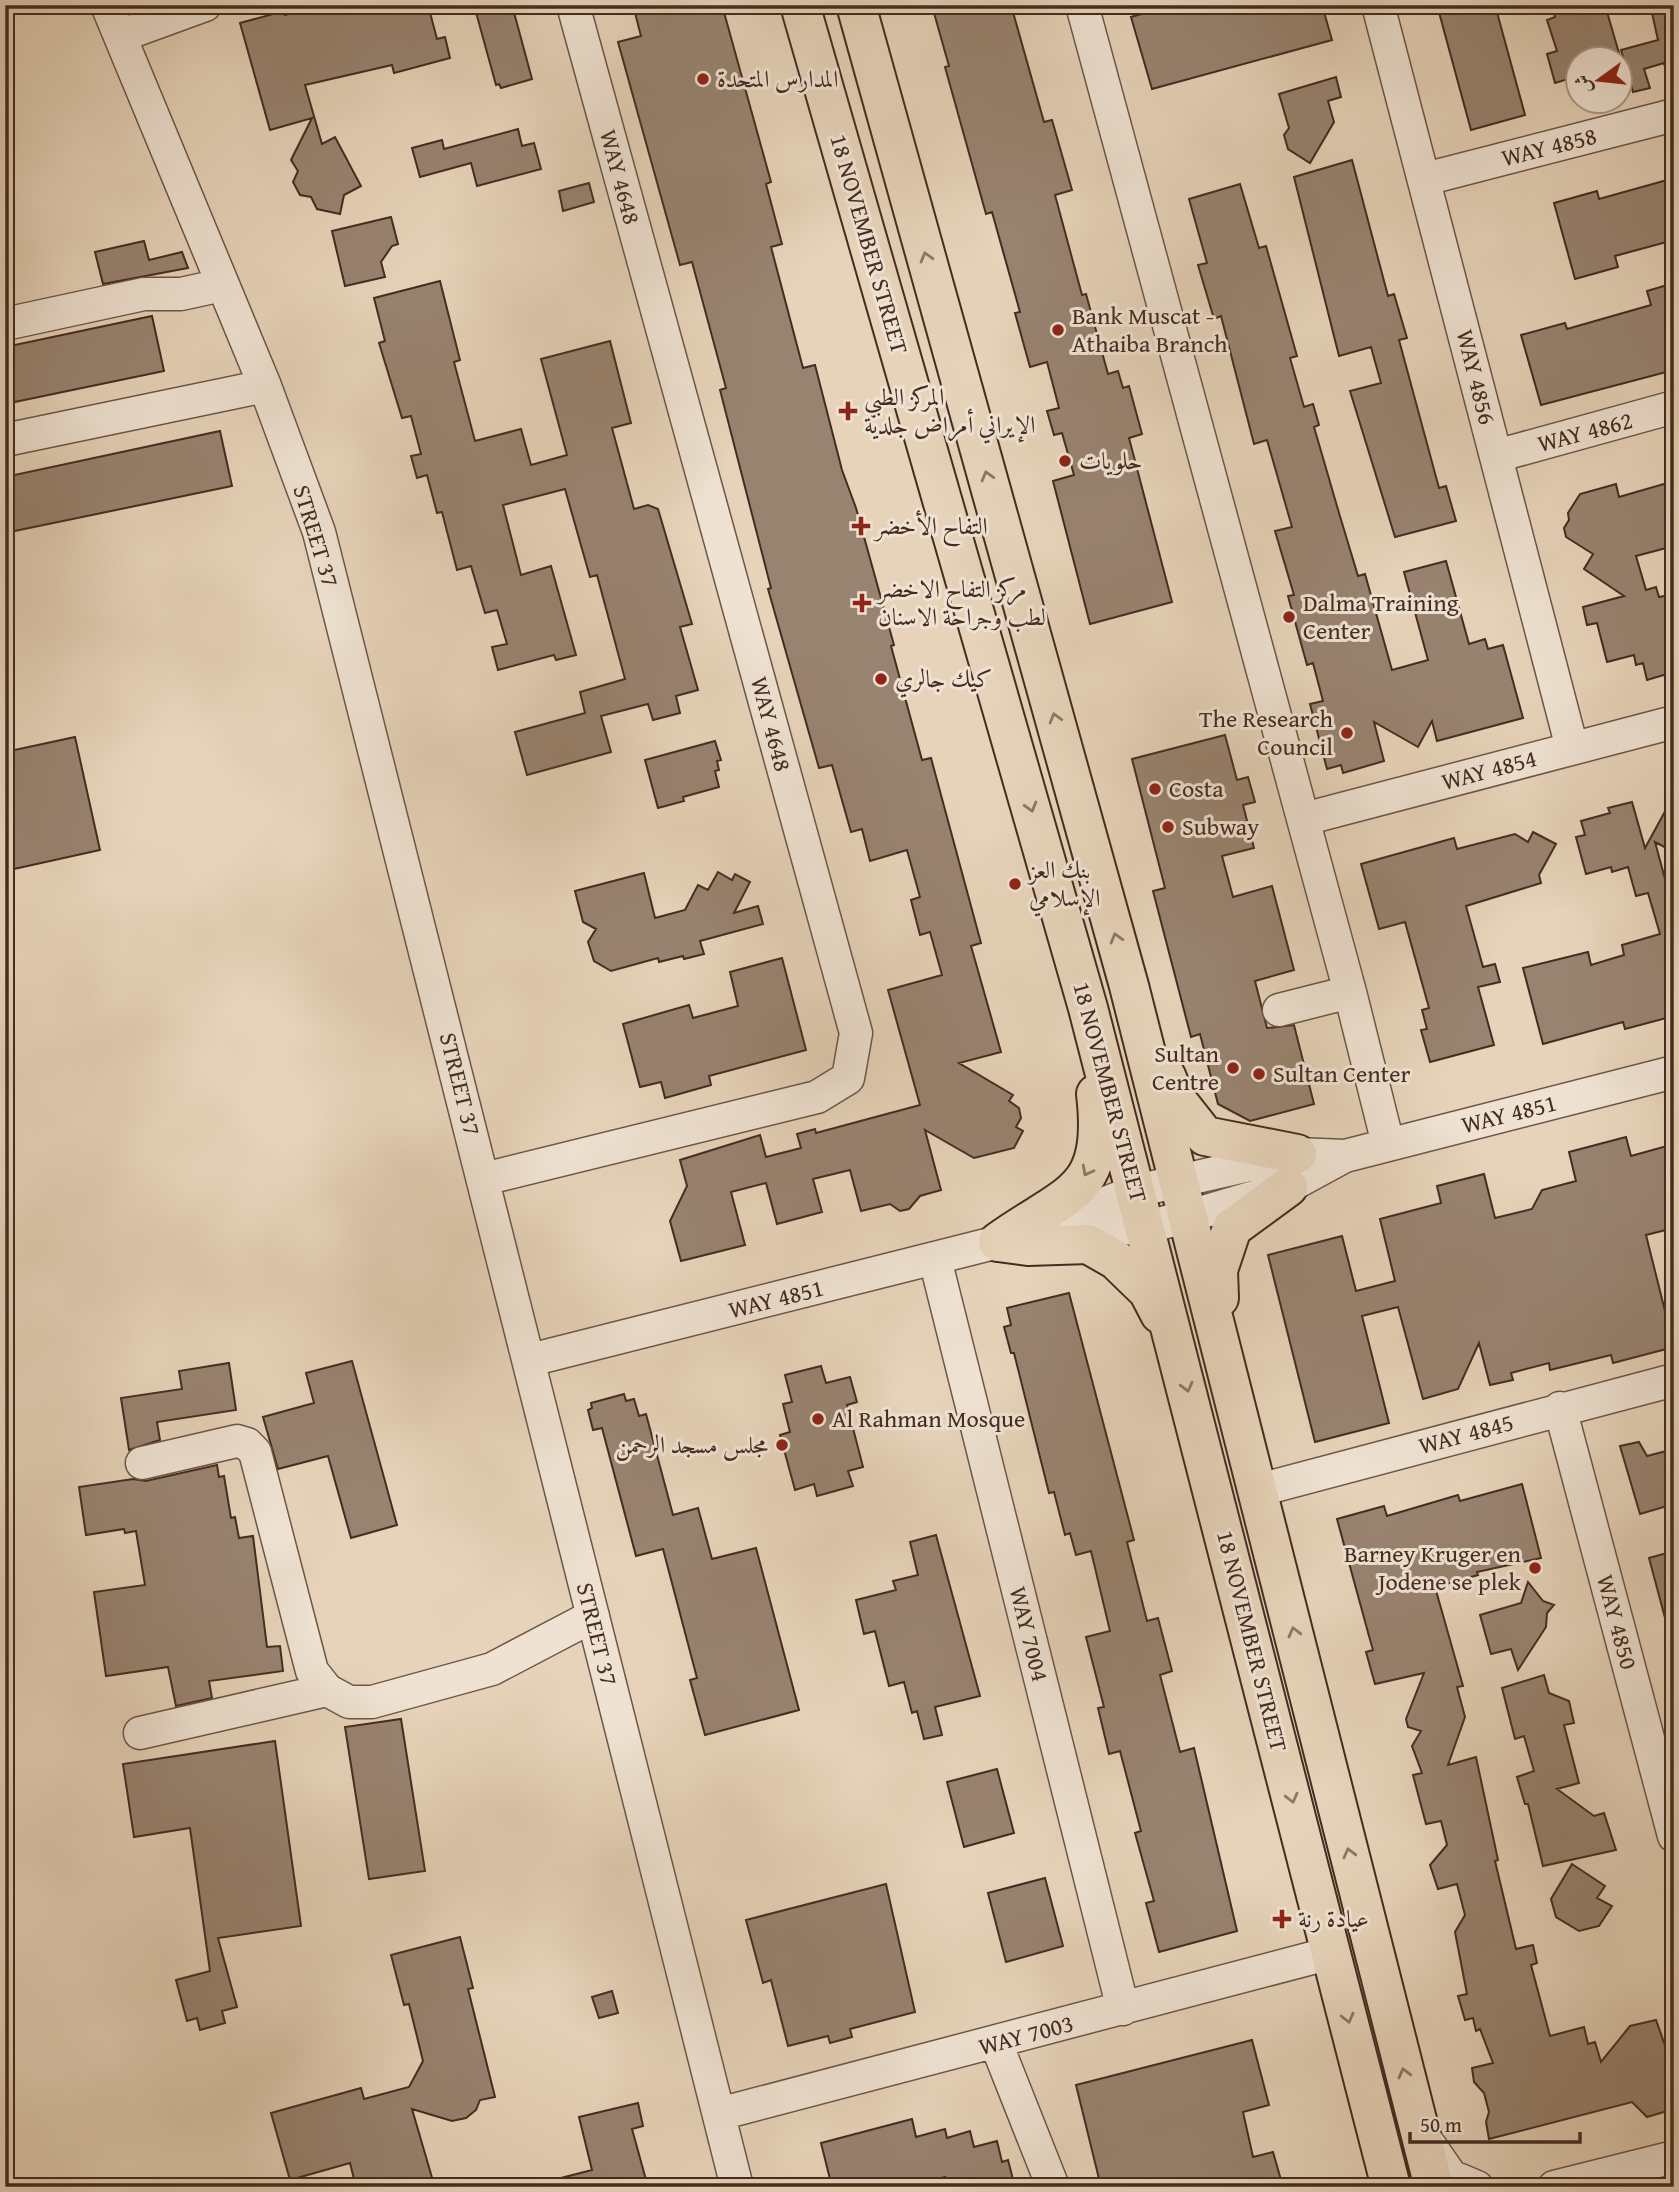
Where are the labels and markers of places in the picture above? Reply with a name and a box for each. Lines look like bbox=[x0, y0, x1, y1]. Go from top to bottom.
place label: المدارس المتحدة bbox=[717, 61, 838, 96]
marker: المدارس المتحدة bbox=[695, 71, 711, 87]
place label: Bank Muscat - Athaiba Branch bbox=[1072, 298, 1228, 361]
marker: Bank Muscat - Athaiba Branch bbox=[1050, 322, 1066, 338]
place label: المركز الطبي الإيراني أمراض جلدية bbox=[864, 379, 1035, 444]
marker: المركز الطبي الإيراني أمراض جلدية bbox=[838, 401, 858, 421]
place label: حلويات bbox=[1079, 443, 1143, 478]
marker: حلويات bbox=[1057, 453, 1073, 469]
place label: التفاح الأخضر bbox=[872, 508, 988, 547]
marker: التفاح الأخضر bbox=[853, 518, 869, 534]
place label: مركز التفاح الاخضر لطب وجراحة الاسنان bbox=[875, 571, 1046, 634]
place label: Dalma Training Center bbox=[1303, 585, 1459, 648]
marker: مركز التفاح الاخضر لطب وجراحة الاسنان bbox=[852, 593, 872, 613]
marker: Dalma Training Center bbox=[1281, 609, 1297, 625]
place label: كيك جالري bbox=[895, 661, 992, 698]
marker: كيك جالري bbox=[873, 671, 889, 687]
place label: The Research Council bbox=[1199, 701, 1334, 764]
marker: The Research Council bbox=[1339, 725, 1355, 741]
place label: Costa bbox=[1169, 771, 1224, 806]
marker: Costa bbox=[1147, 781, 1163, 797]
place label: Subway bbox=[1182, 809, 1259, 844]
marker: Subway bbox=[1160, 819, 1176, 835]
place label: بنك العز الإسلامي bbox=[1026, 852, 1101, 917]
marker: بنك العز الإسلامي bbox=[1007, 876, 1023, 892]
place label: Sultan Centre bbox=[1152, 1036, 1220, 1099]
place label: Sultan Center bbox=[1273, 1056, 1411, 1091]
marker: Sultan Centre bbox=[1225, 1060, 1241, 1076]
marker: Sultan Center bbox=[1251, 1066, 1267, 1082]
place label: Al Rahman Mosque bbox=[832, 1401, 1025, 1436]
marker: Al Rahman Mosque bbox=[810, 1411, 826, 1427]
place label: مجلس مسجد الرحمن bbox=[616, 1427, 768, 1462]
marker: مجلس مسجد الرحمن bbox=[774, 1437, 790, 1453]
place label: Barney Kruger en Jodene se plek bbox=[1344, 1536, 1522, 1599]
marker: Barney Kruger en Jodene se plek bbox=[1527, 1560, 1543, 1576]
place label: عيادة رنة bbox=[1298, 1901, 1369, 1936]
marker: عيادة رنة bbox=[1272, 1909, 1292, 1929]

